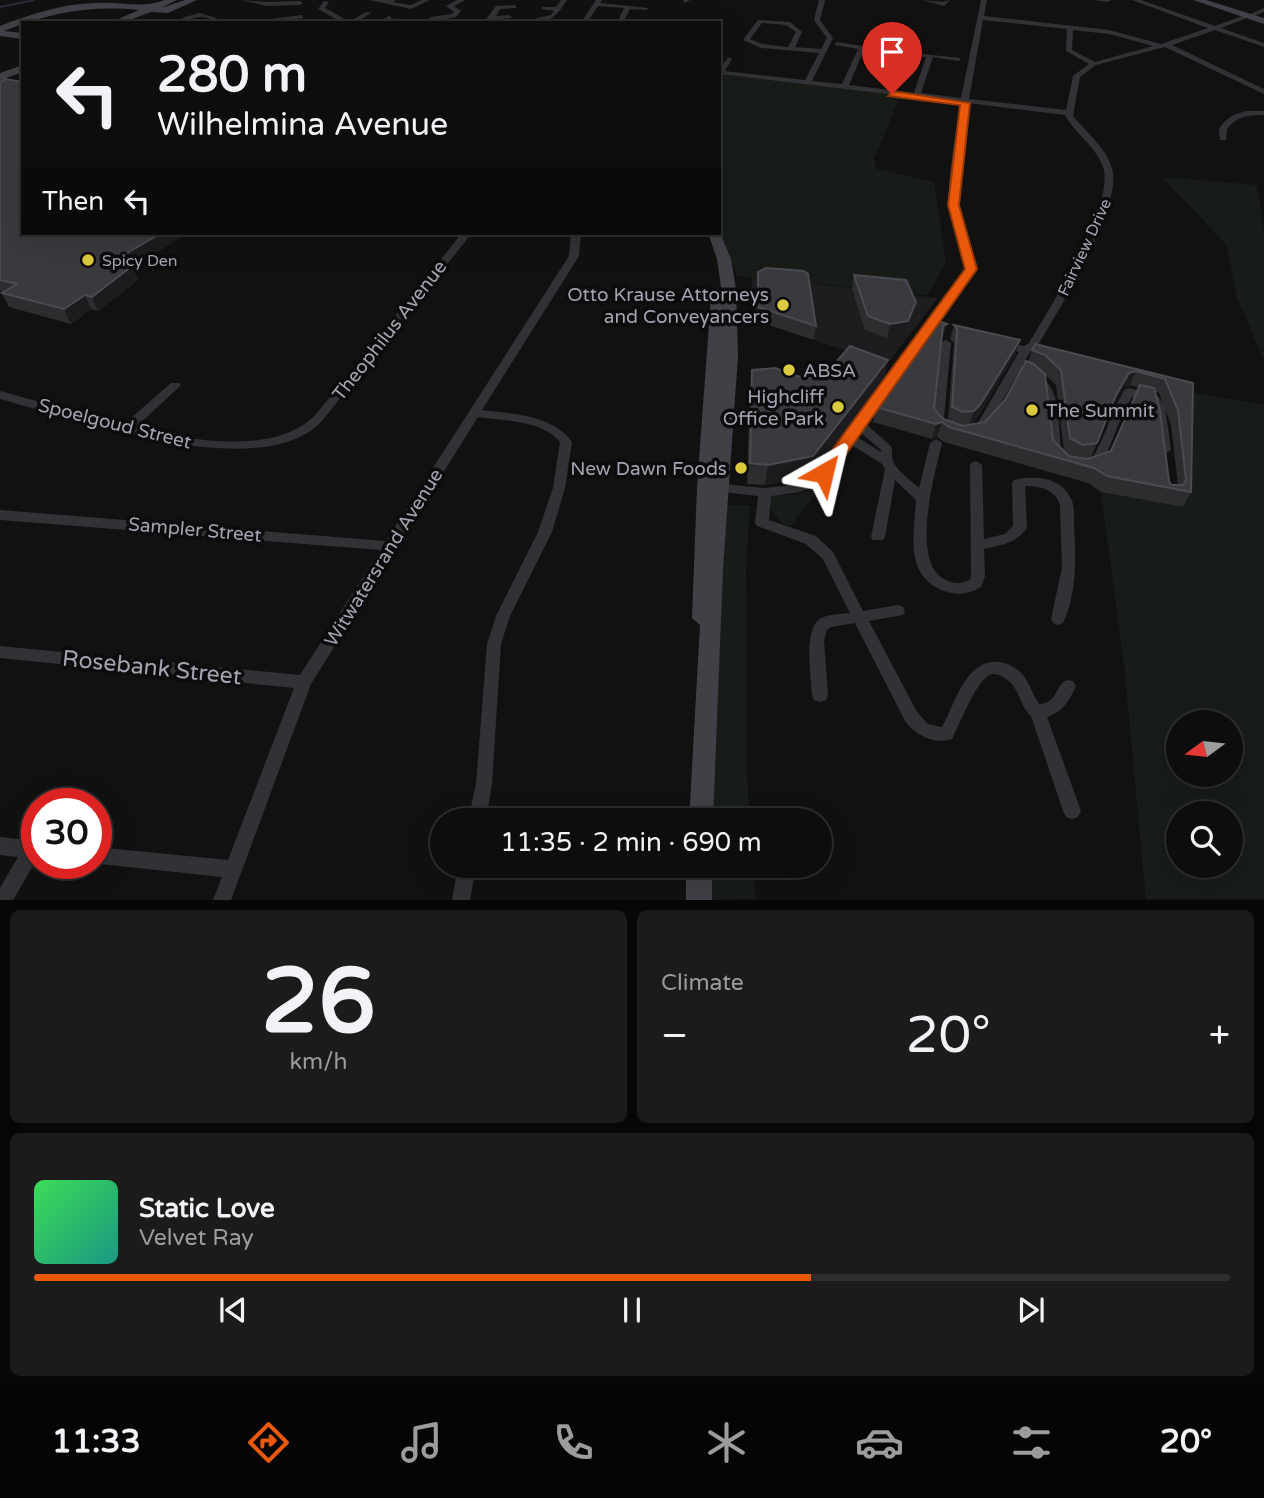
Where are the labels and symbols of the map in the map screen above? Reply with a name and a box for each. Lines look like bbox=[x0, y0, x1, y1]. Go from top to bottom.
pin bbox=[862, 22, 922, 94]
street label: Fairview Drive bbox=[1054, 195, 1116, 299]
place label: Spicy Den bbox=[102, 251, 178, 271]
marker: Spicy Den bbox=[80, 252, 96, 268]
street label: Theophilus Avenue bbox=[328, 256, 451, 405]
place label: Otto Krause Attorneys and Conveyancers bbox=[567, 284, 769, 328]
marker: Otto Krause Attorneys and Conveyancers bbox=[775, 297, 791, 313]
place label: ABSA bbox=[803, 360, 856, 382]
marker: ABSA bbox=[781, 362, 797, 378]
place label: Highcliff Office Park bbox=[723, 386, 824, 430]
street label: Spoelgoud Street bbox=[36, 394, 194, 454]
marker: Highcliff Office Park bbox=[830, 399, 846, 415]
place label: The Summit bbox=[1046, 400, 1155, 422]
marker: The Summit bbox=[1024, 402, 1040, 418]
position arrow bbox=[787, 436, 861, 510]
place label: New Dawn Foods bbox=[570, 458, 727, 480]
marker: New Dawn Foods bbox=[733, 460, 749, 476]
street label: Witwatersrand Avenue bbox=[320, 465, 448, 650]
street label: Sampler Street bbox=[127, 513, 263, 547]
street label: Rosebank Street bbox=[61, 645, 243, 691]
north arrow bbox=[1166, 710, 1242, 788]
speed limit sign: 30 bbox=[21, 788, 112, 879]

